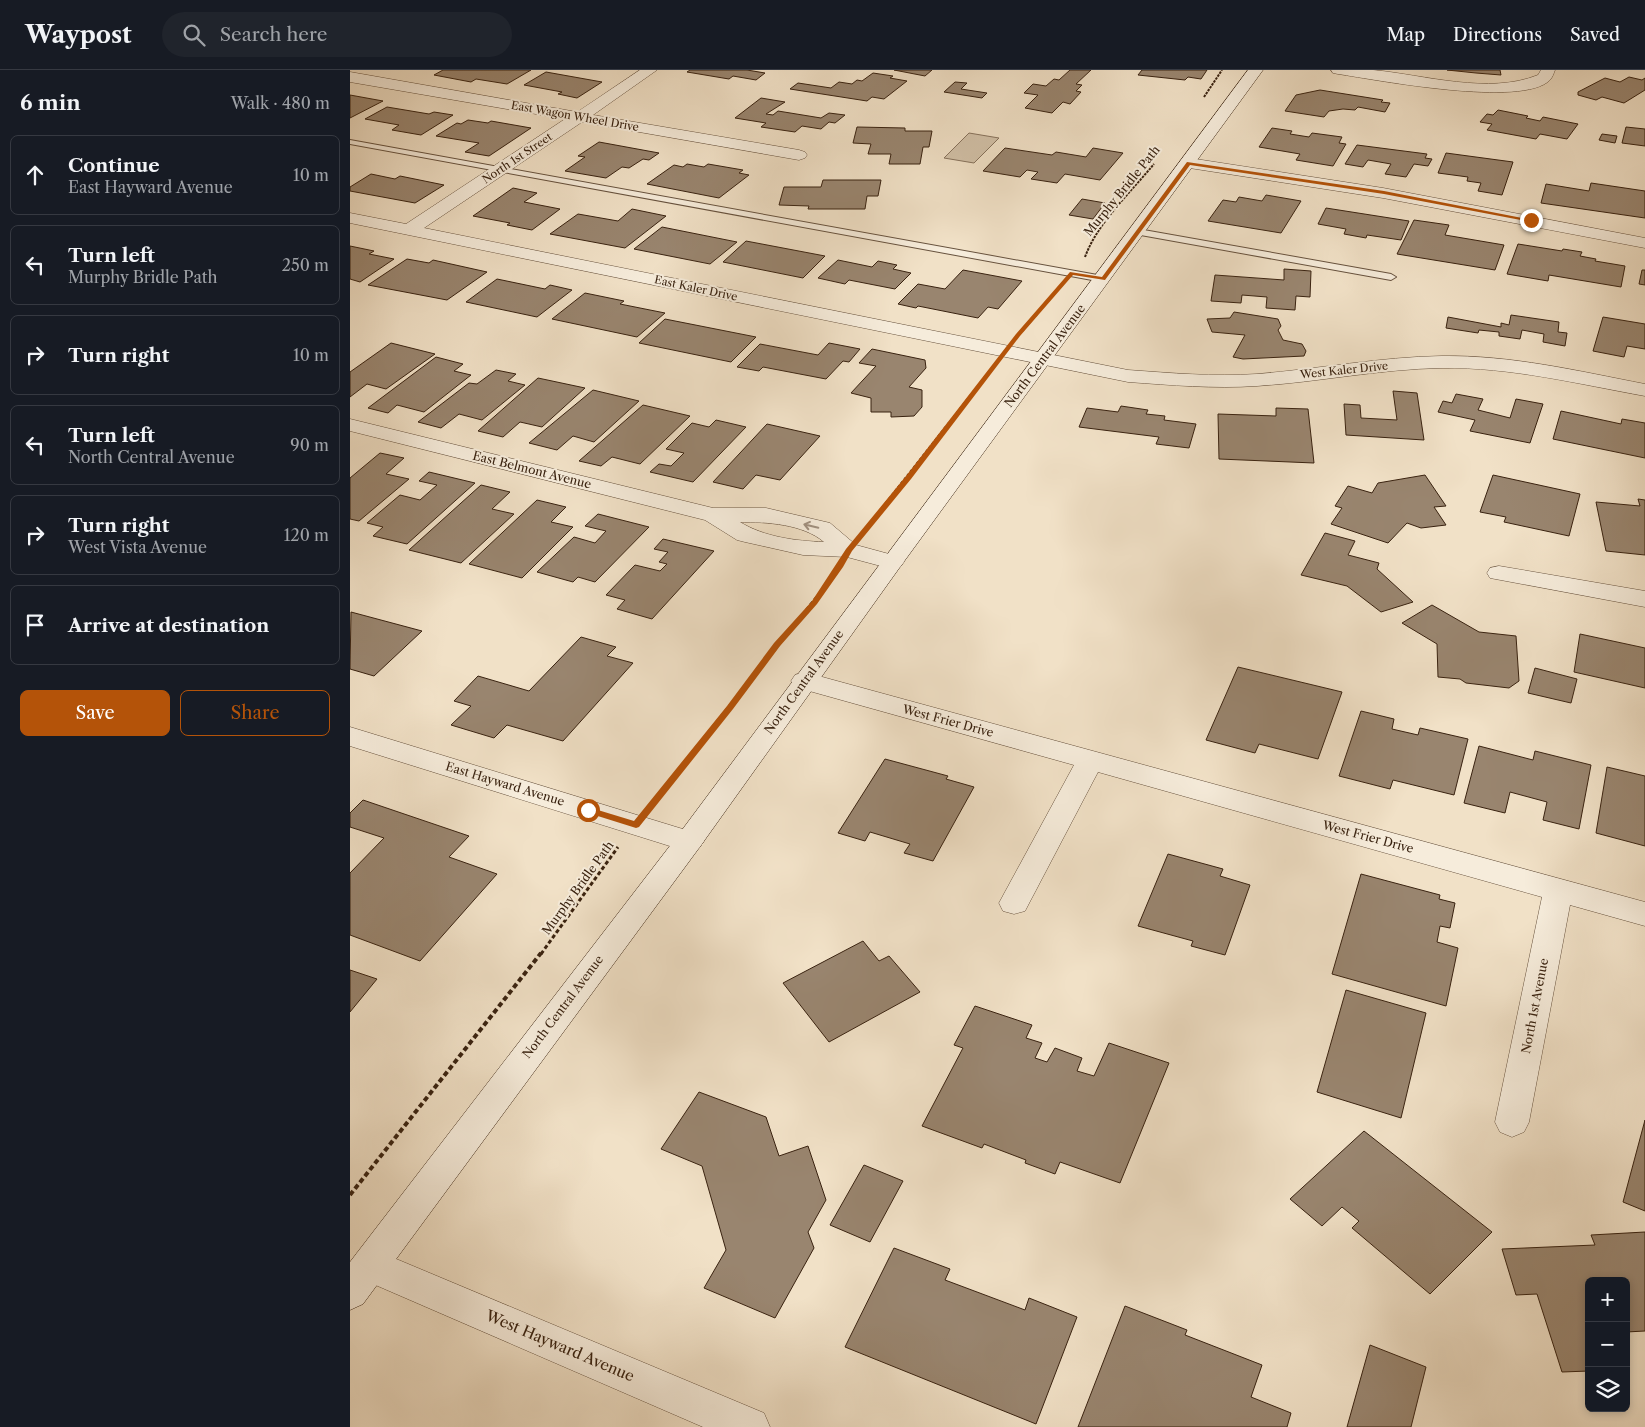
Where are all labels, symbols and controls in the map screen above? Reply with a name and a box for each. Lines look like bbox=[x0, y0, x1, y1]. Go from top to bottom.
search box bbox=[162, 12, 512, 57]
text: Waypost bbox=[25, 20, 132, 49]
icon: search bbox=[180, 21, 208, 49]
text: Search here bbox=[220, 23, 327, 46]
text: Map bbox=[1386, 24, 1425, 46]
text: Directions bbox=[1453, 24, 1542, 46]
text: Saved bbox=[1570, 24, 1620, 46]
text: 6 min bbox=[20, 90, 81, 115]
text: Walk · 480 m bbox=[231, 93, 330, 113]
street label: East Wagon Wheel Drive bbox=[510, 98, 640, 134]
street label: North 1st Street bbox=[479, 129, 555, 187]
street label: Murphy Bridle Path bbox=[1080, 142, 1163, 239]
text: Continue bbox=[68, 154, 160, 177]
icon: ahead bbox=[21, 161, 49, 189]
text: 10 m bbox=[293, 165, 329, 185]
text: East Hayward Avenue bbox=[68, 177, 233, 197]
route end bbox=[1520, 209, 1543, 232]
text: Turn left bbox=[68, 244, 155, 267]
icon: left bbox=[21, 251, 49, 279]
text: 250 m bbox=[282, 255, 329, 275]
text: Murphy Bridle Path bbox=[68, 267, 218, 287]
street label: East Kaler Drive bbox=[653, 272, 739, 304]
street label: North Central Avenue bbox=[1001, 301, 1088, 410]
icon: right bbox=[21, 341, 49, 369]
text: Turn right bbox=[68, 344, 169, 367]
text: 10 m bbox=[293, 345, 329, 365]
street label: West Kaler Drive bbox=[1298, 358, 1389, 382]
text: Turn left bbox=[68, 424, 155, 447]
icon: left bbox=[21, 431, 49, 459]
text: 90 m bbox=[290, 435, 329, 455]
text: North Central Avenue bbox=[68, 447, 235, 467]
street label: East Belmont Avenue bbox=[471, 448, 593, 492]
text: Turn right bbox=[68, 514, 169, 537]
icon: right bbox=[21, 521, 49, 549]
one-way arrow bbox=[803, 521, 819, 530]
text: 120 m bbox=[284, 525, 329, 545]
text: West Vista Avenue bbox=[68, 537, 207, 557]
icon: arrive bbox=[21, 611, 49, 639]
text: Arrive at destination bbox=[68, 614, 269, 637]
street label: North Central Avenue bbox=[761, 627, 847, 737]
button: Save bbox=[20, 690, 170, 736]
button: Share bbox=[180, 690, 330, 736]
street label: West Frier Drive bbox=[900, 701, 996, 740]
street label: East Hayward Avenue bbox=[444, 758, 567, 809]
route start bbox=[577, 799, 600, 822]
street label: West Frier Drive bbox=[1320, 817, 1416, 856]
street label: Murphy Bridle Path bbox=[539, 838, 617, 937]
street label: North Central Avenue bbox=[519, 952, 606, 1061]
street label: North 1st Avenue bbox=[1518, 957, 1551, 1055]
map controls bbox=[1585, 1277, 1630, 1412]
button: + bbox=[1585, 1277, 1630, 1322]
street label: West Hayward Avenue bbox=[482, 1305, 637, 1386]
button: − bbox=[1585, 1322, 1630, 1367]
button: layers bbox=[1585, 1367, 1630, 1412]

